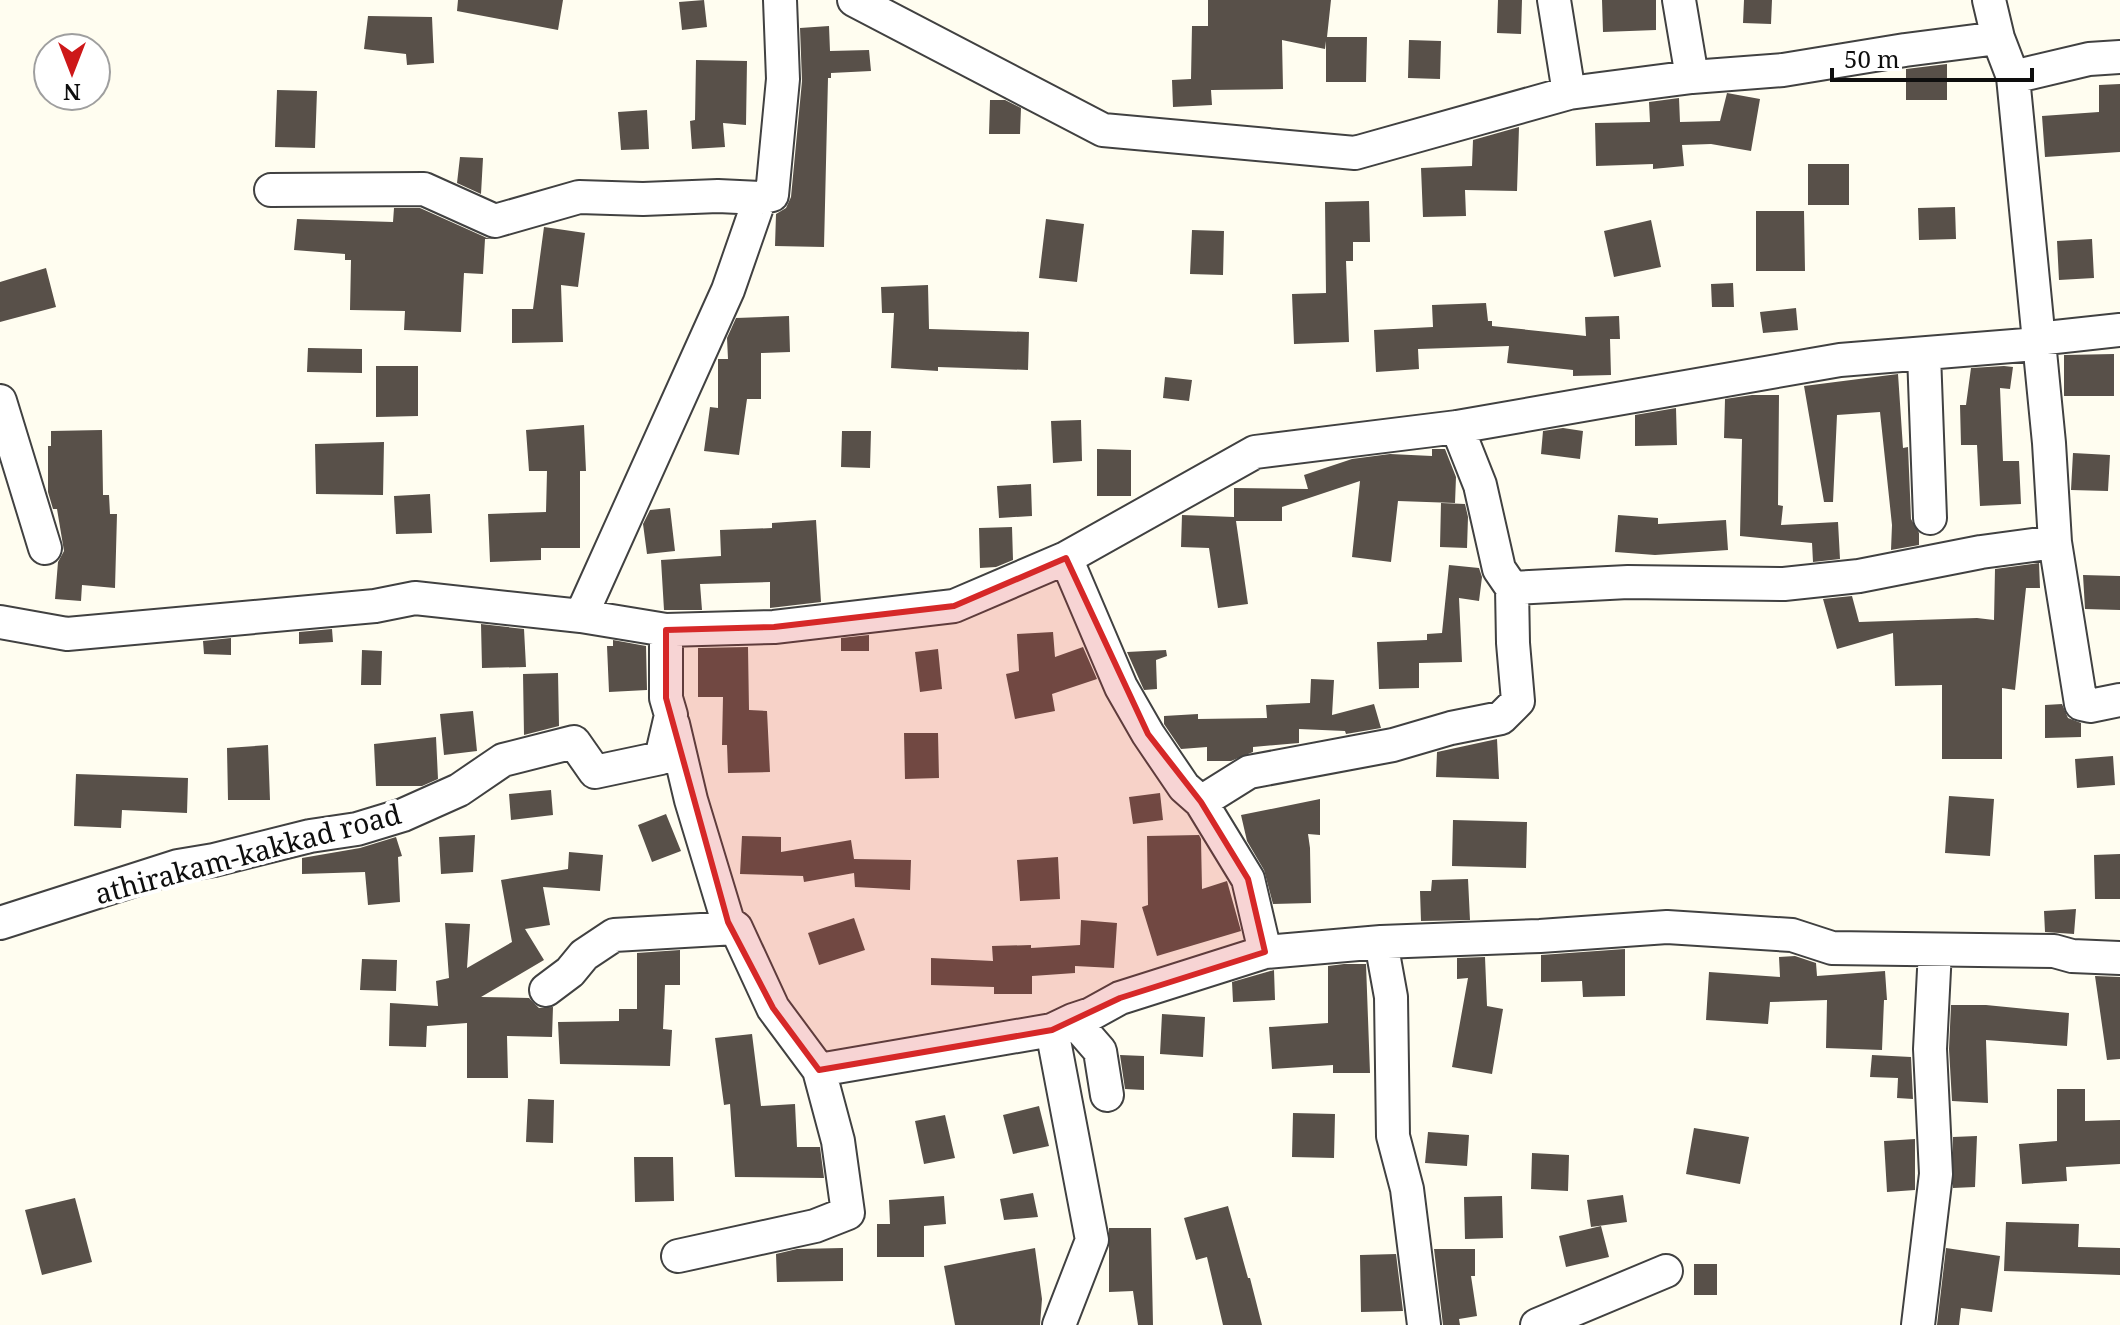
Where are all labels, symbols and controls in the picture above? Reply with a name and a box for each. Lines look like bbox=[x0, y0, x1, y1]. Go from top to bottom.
north arrow bbox=[32, 32, 112, 112]
scale bar bbox=[1832, 32, 2032, 82]
text: 50 m bbox=[1844, 42, 1900, 75]
text: N bbox=[63, 78, 81, 108]
street label: athirakam-kakkad road bbox=[90, 794, 405, 912]

